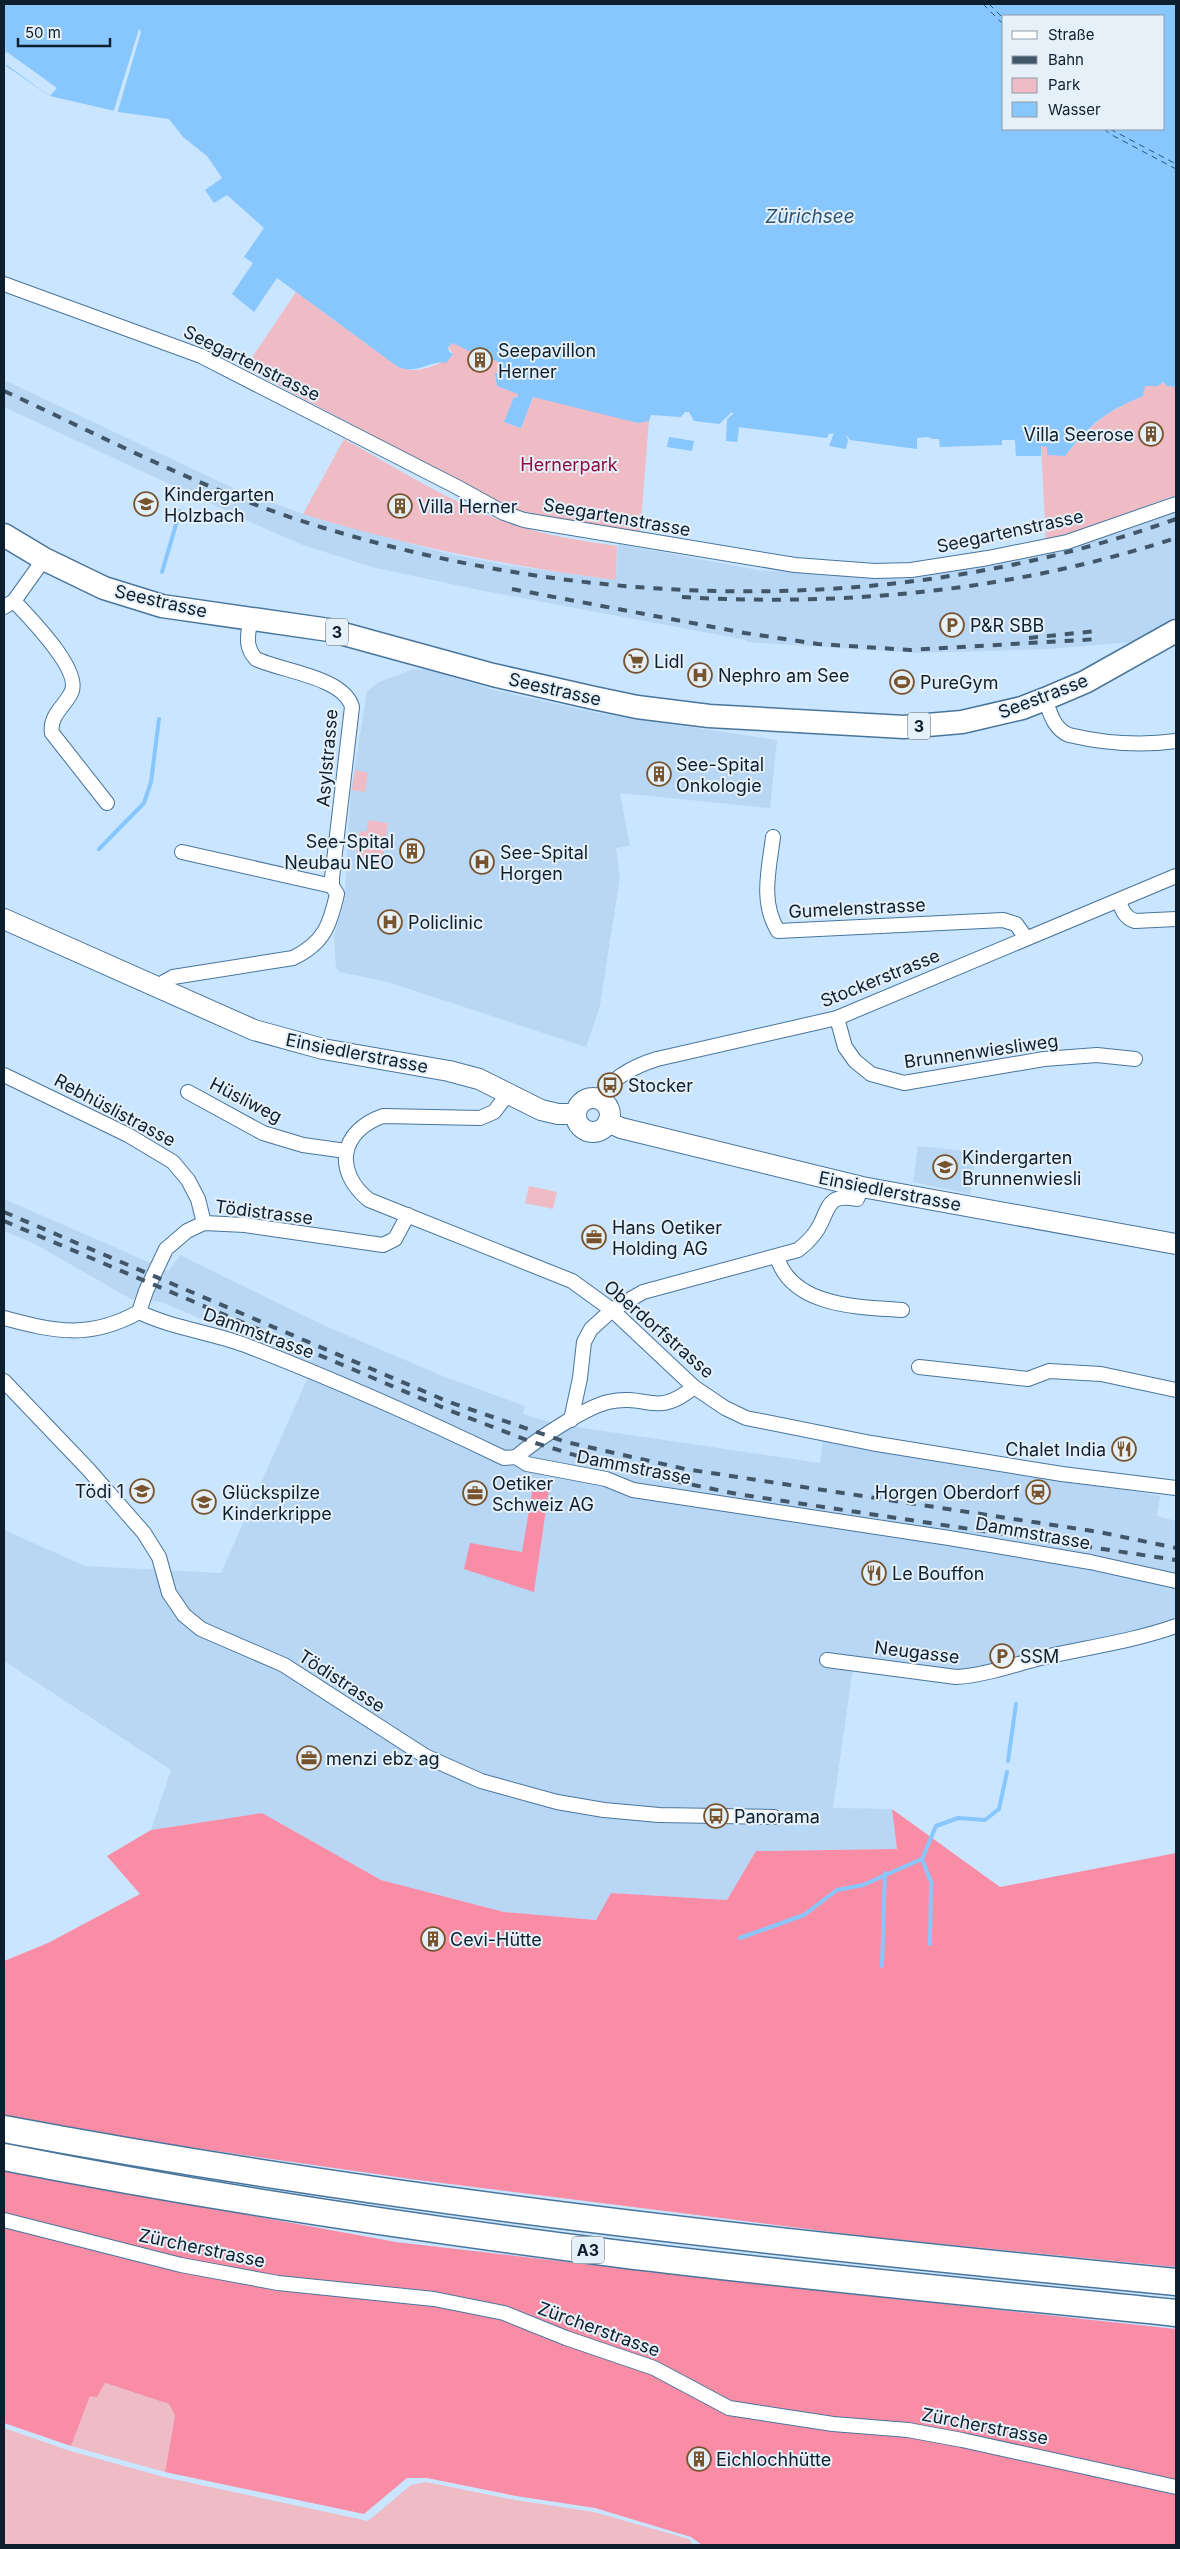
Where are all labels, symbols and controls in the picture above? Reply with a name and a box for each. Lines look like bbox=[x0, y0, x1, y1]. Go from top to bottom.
scale bar bbox=[18, 15, 110, 47]
legend bbox=[1002, 15, 1165, 130]
text: 50 m bbox=[25, 23, 61, 42]
text: Straße bbox=[1048, 25, 1095, 44]
text: Bahn bbox=[1048, 50, 1084, 69]
text: Park bbox=[1048, 75, 1081, 94]
text: Wasser bbox=[1048, 100, 1101, 119]
water label: Zürichsee bbox=[765, 205, 855, 228]
street label: Seegartenstrasse bbox=[180, 321, 324, 405]
place label: Seepavillon Herner bbox=[498, 340, 596, 382]
building icon: Seepavillon Herner bbox=[467, 347, 493, 373]
building icon: Villa Seerose bbox=[1138, 421, 1164, 447]
place label: Villa Seerose bbox=[1024, 424, 1134, 445]
park label: Hernerpark bbox=[520, 454, 618, 475]
place label: Kindergarten Holzbach bbox=[164, 484, 274, 526]
school or university icon: Kindergarten Holzbach bbox=[133, 491, 159, 517]
building icon: Villa Herner bbox=[387, 493, 413, 519]
street label: Seegartenstrasse bbox=[542, 494, 692, 540]
place label: Villa Herner bbox=[418, 496, 518, 517]
street label: Seegartenstrasse bbox=[935, 505, 1085, 557]
street label: Seestrasse bbox=[113, 580, 209, 622]
parking icon: P&R SBB bbox=[939, 612, 965, 638]
place label: P&R SBB bbox=[970, 615, 1044, 636]
road number: 3 bbox=[326, 618, 348, 646]
supermarket icon: Lidl bbox=[623, 648, 649, 674]
place label: Lidl bbox=[654, 651, 684, 672]
hospital icon: Nephro am See bbox=[687, 662, 713, 688]
place label: Nephro am See bbox=[718, 665, 850, 686]
street label: Seestrasse bbox=[507, 668, 603, 710]
sports icon: PureGym bbox=[889, 669, 915, 695]
street label: Seestrasse bbox=[995, 669, 1091, 723]
place label: PureGym bbox=[920, 672, 998, 693]
street label: Asylstrasse bbox=[312, 708, 342, 808]
road number: 3 bbox=[908, 712, 930, 739]
place label: See-Spital Onkologie bbox=[676, 754, 764, 796]
building icon: See-Spital Onkologie bbox=[646, 761, 672, 787]
place label: See-Spital Neubau NEO bbox=[284, 831, 394, 873]
building icon: See-Spital Neubau NEO bbox=[399, 838, 425, 864]
place label: See-Spital Horgen bbox=[500, 842, 588, 884]
hospital icon: See-Spital Horgen bbox=[469, 849, 495, 875]
street label: Gumelenstrasse bbox=[788, 894, 926, 922]
hospital icon: Policlinic bbox=[377, 909, 403, 935]
place label: Policlinic bbox=[408, 912, 483, 933]
street label: Stockerstrasse bbox=[817, 945, 943, 1011]
street label: Einsiedlerstrasse bbox=[284, 1029, 430, 1077]
street label: Brunnenwiesliweg bbox=[903, 1030, 1059, 1072]
street label: Rebhüslistrasse bbox=[51, 1069, 179, 1151]
bus stop icon: Stocker bbox=[597, 1072, 623, 1098]
street label: Hüsliweg bbox=[206, 1073, 286, 1127]
place label: Stocker bbox=[628, 1075, 693, 1096]
place label: Kindergarten Brunnenwiesli bbox=[962, 1147, 1081, 1189]
school or university icon: Kindergarten Brunnenwiesli bbox=[932, 1154, 958, 1180]
street label: Einsiedlerstrasse bbox=[817, 1167, 963, 1215]
street label: Tödistrasse bbox=[214, 1196, 314, 1228]
place label: Hans Oetiker Holding AG bbox=[612, 1217, 722, 1259]
office icon: Hans Oetiker Holding AG bbox=[581, 1224, 607, 1250]
street label: Oberdorfstrasse bbox=[600, 1276, 718, 1382]
street label: Dammstrasse bbox=[201, 1303, 317, 1363]
restaurant icon: Chalet India bbox=[1111, 1436, 1137, 1462]
place label: Chalet India bbox=[1005, 1439, 1106, 1460]
street label: Dammstrasse bbox=[575, 1446, 693, 1488]
place label: Oetiker Schweiz AG bbox=[492, 1473, 594, 1515]
school or university icon: Tödi 1 bbox=[129, 1478, 155, 1504]
station icon: Horgen Oberdorf bbox=[1025, 1479, 1051, 1505]
office icon: Oetiker Schweiz AG bbox=[462, 1480, 488, 1506]
place label: Tödi 1 bbox=[75, 1481, 124, 1502]
place label: Glückspilze Kinderkrippe bbox=[222, 1482, 332, 1524]
place label: Horgen Oberdorf bbox=[875, 1482, 1020, 1503]
school or university icon: Glückspilze Kinderkrippe bbox=[191, 1489, 217, 1515]
street label: Dammstrasse bbox=[974, 1513, 1092, 1553]
restaurant icon: Le Bouffon bbox=[861, 1560, 887, 1586]
place label: Le Bouffon bbox=[892, 1563, 984, 1584]
street label: Neugasse bbox=[873, 1636, 961, 1668]
parking icon: SSM bbox=[989, 1643, 1015, 1669]
street label: Tödistrasse bbox=[295, 1645, 389, 1717]
place label: SSM bbox=[1020, 1646, 1059, 1667]
office icon: menzi ebz ag bbox=[296, 1745, 322, 1771]
place label: menzi ebz ag bbox=[326, 1748, 440, 1769]
bus stop icon: Panorama bbox=[703, 1803, 729, 1829]
place label: Panorama bbox=[734, 1806, 820, 1827]
building icon: Cevi-Hütte bbox=[420, 1926, 446, 1952]
place label: Cevi-Hütte bbox=[450, 1929, 542, 1950]
street label: Zürcherstrasse bbox=[137, 2224, 267, 2272]
road number: A3 bbox=[572, 2236, 604, 2264]
street label: Zürcherstrasse bbox=[535, 2297, 663, 2361]
street label: Zürcherstrasse bbox=[920, 2403, 1050, 2449]
building icon: Eichlochhütte bbox=[686, 2446, 712, 2472]
place label: Eichlochhütte bbox=[716, 2449, 831, 2470]

